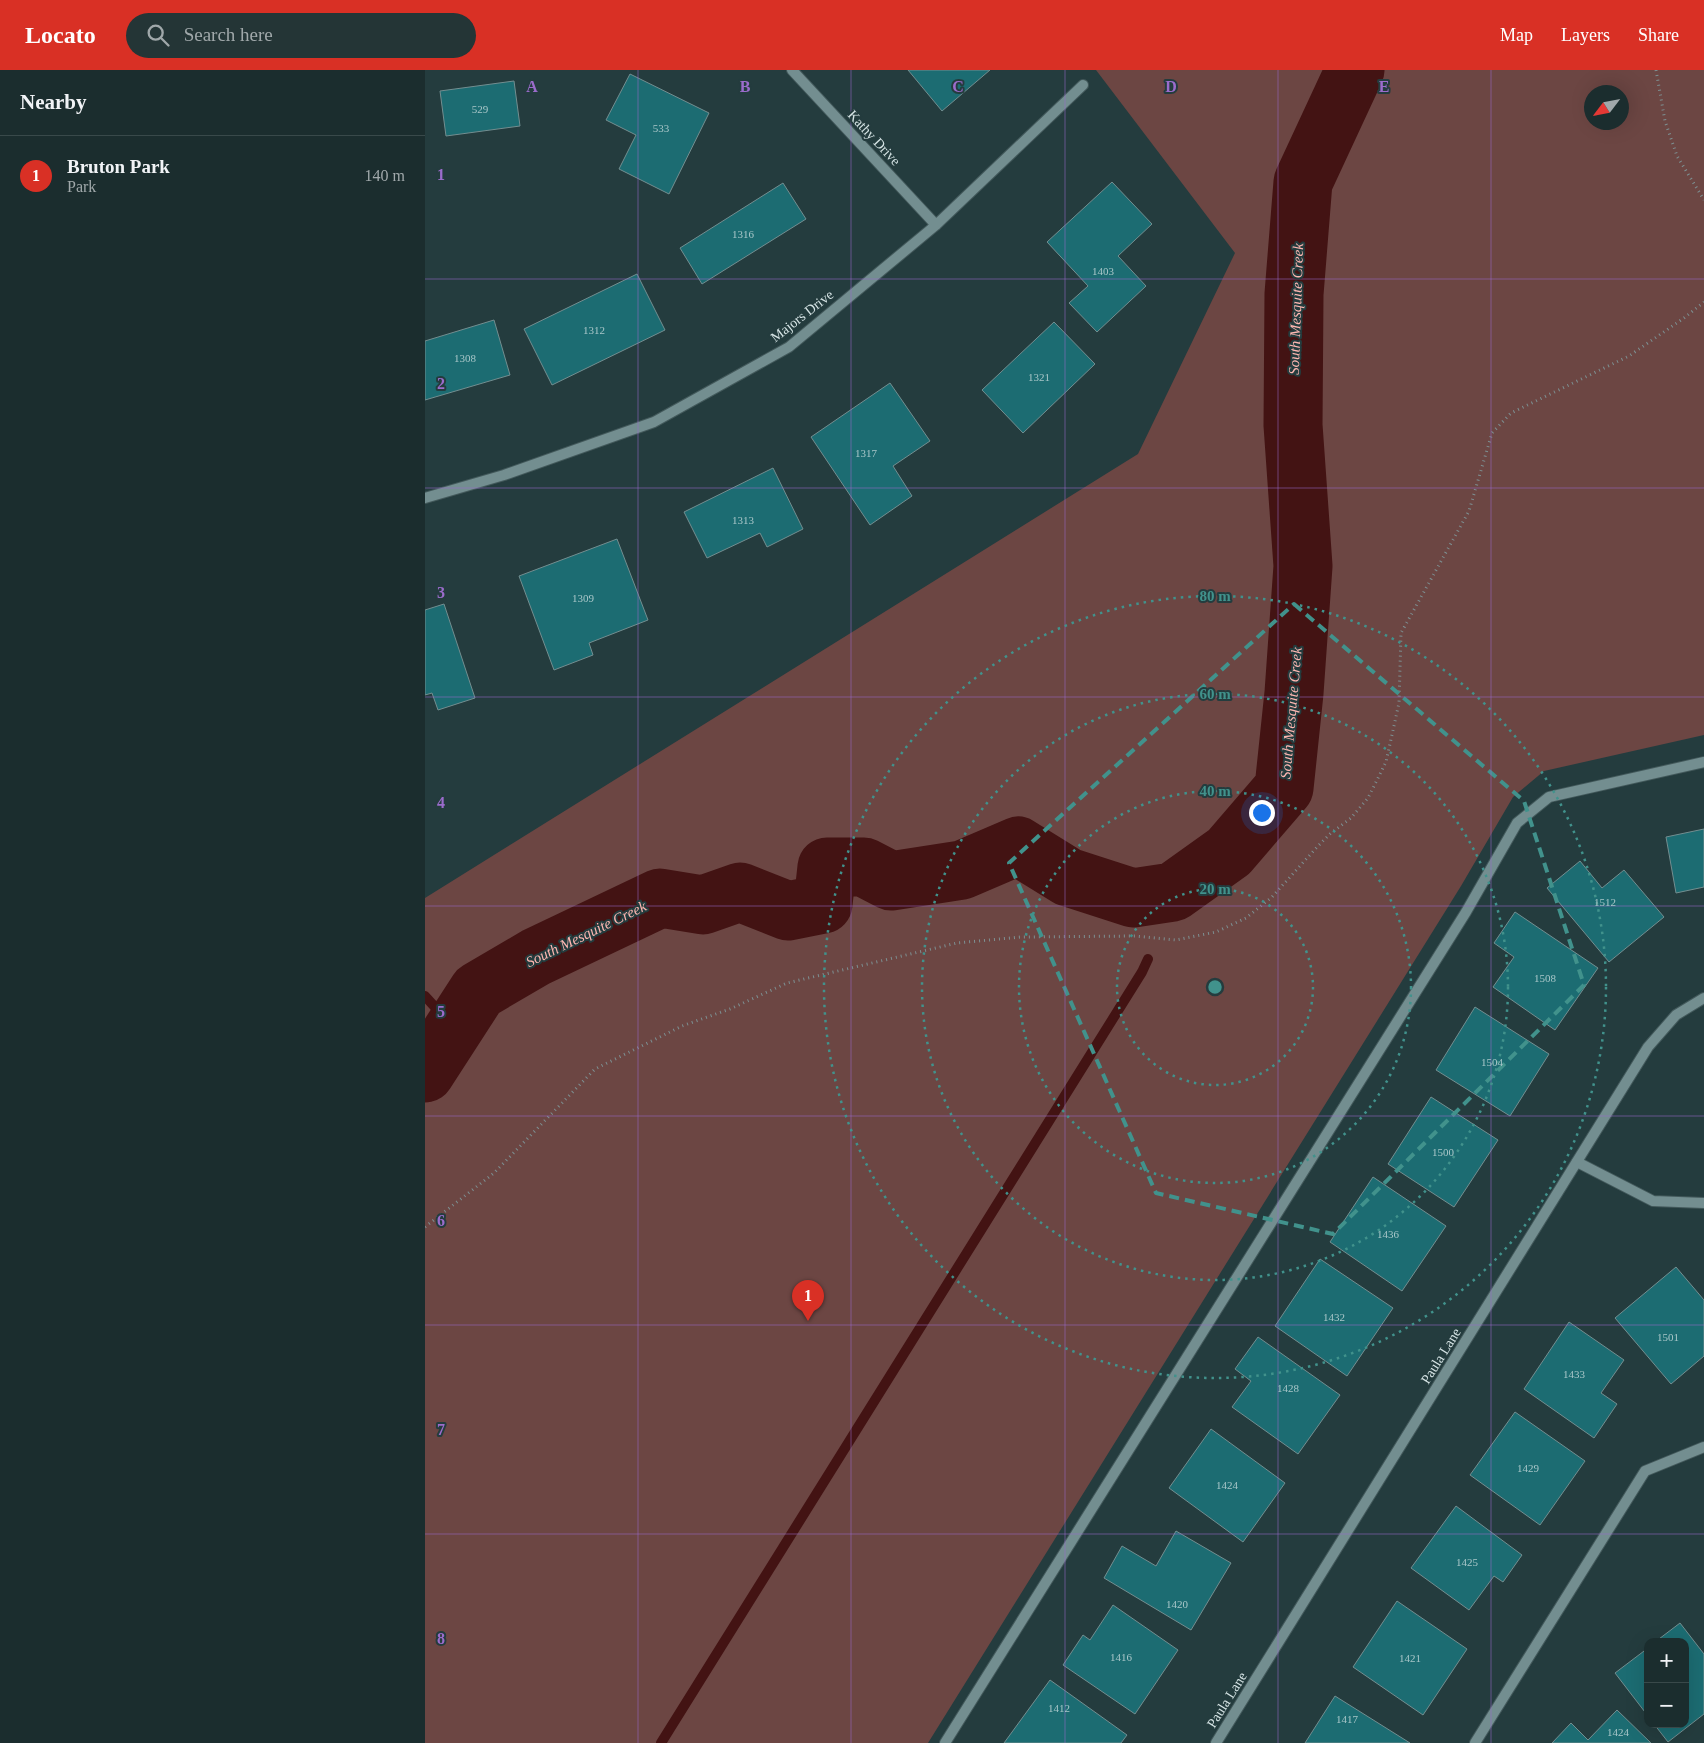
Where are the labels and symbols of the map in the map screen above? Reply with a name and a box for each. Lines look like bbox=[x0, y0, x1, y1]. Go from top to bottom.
text: A bbox=[526, 78, 538, 95]
text: B bbox=[740, 78, 751, 95]
text: C bbox=[952, 78, 964, 95]
text: D bbox=[1165, 78, 1177, 95]
text: E bbox=[1379, 78, 1389, 95]
north arrow bbox=[1584, 85, 1629, 130]
house number: 529 bbox=[472, 103, 489, 115]
street label: Kathy Drive bbox=[845, 107, 903, 169]
house number: 533 bbox=[653, 122, 670, 134]
text: 1 bbox=[437, 166, 445, 183]
house number: 1316 bbox=[732, 228, 755, 240]
water label: South Mesquite Creek bbox=[1286, 242, 1306, 375]
house number: 1403 bbox=[1092, 265, 1115, 277]
street label: Majors Drive bbox=[768, 287, 836, 345]
house number: 1312 bbox=[583, 324, 605, 336]
house number: 1308 bbox=[454, 352, 477, 364]
house number: 1321 bbox=[1028, 371, 1050, 383]
text: 2 bbox=[437, 375, 445, 392]
house number: 1317 bbox=[855, 447, 878, 459]
house number: 1313 bbox=[732, 514, 755, 526]
text: 3 bbox=[437, 584, 445, 601]
text: 80 m bbox=[1199, 588, 1231, 604]
house number: 1309 bbox=[572, 592, 595, 604]
water label: South Mesquite Creek bbox=[1277, 646, 1305, 779]
text: 60 m bbox=[1199, 686, 1231, 702]
text: 40 m bbox=[1199, 783, 1231, 799]
text: 4 bbox=[437, 794, 445, 811]
your location bbox=[1249, 800, 1275, 826]
text: 20 m bbox=[1199, 881, 1231, 897]
house number: 1512 bbox=[1594, 896, 1616, 908]
water label: South Mesquite Creek bbox=[523, 898, 649, 970]
house number: 1508 bbox=[1534, 972, 1557, 984]
centre of rings bbox=[1206, 978, 1224, 996]
text: 5 bbox=[437, 1003, 445, 1020]
house number: 1504 bbox=[1481, 1056, 1504, 1068]
house number: 1500 bbox=[1432, 1146, 1455, 1158]
text: 6 bbox=[437, 1212, 445, 1229]
house number: 1436 bbox=[1377, 1228, 1400, 1240]
pin: 1 bbox=[792, 1280, 824, 1321]
house number: 1432 bbox=[1323, 1311, 1345, 1323]
street label: Paula Lane bbox=[1418, 1325, 1464, 1387]
house number: 1501 bbox=[1657, 1331, 1679, 1343]
house number: 1433 bbox=[1563, 1368, 1586, 1380]
house number: 1428 bbox=[1277, 1382, 1300, 1394]
text: 7 bbox=[437, 1421, 445, 1438]
house number: 1429 bbox=[1517, 1462, 1540, 1474]
house number: 1424 bbox=[1216, 1479, 1239, 1491]
house number: 1425 bbox=[1456, 1556, 1479, 1568]
house number: 1420 bbox=[1166, 1598, 1189, 1610]
text: 8 bbox=[437, 1630, 445, 1647]
house number: 1416 bbox=[1110, 1651, 1133, 1663]
house number: 1421 bbox=[1399, 1652, 1421, 1664]
street label: Paula Lane bbox=[1204, 1669, 1250, 1731]
house number: 1412 bbox=[1048, 1702, 1070, 1714]
house number: 1417 bbox=[1336, 1713, 1359, 1725]
house number: 1424 bbox=[1607, 1726, 1630, 1738]

